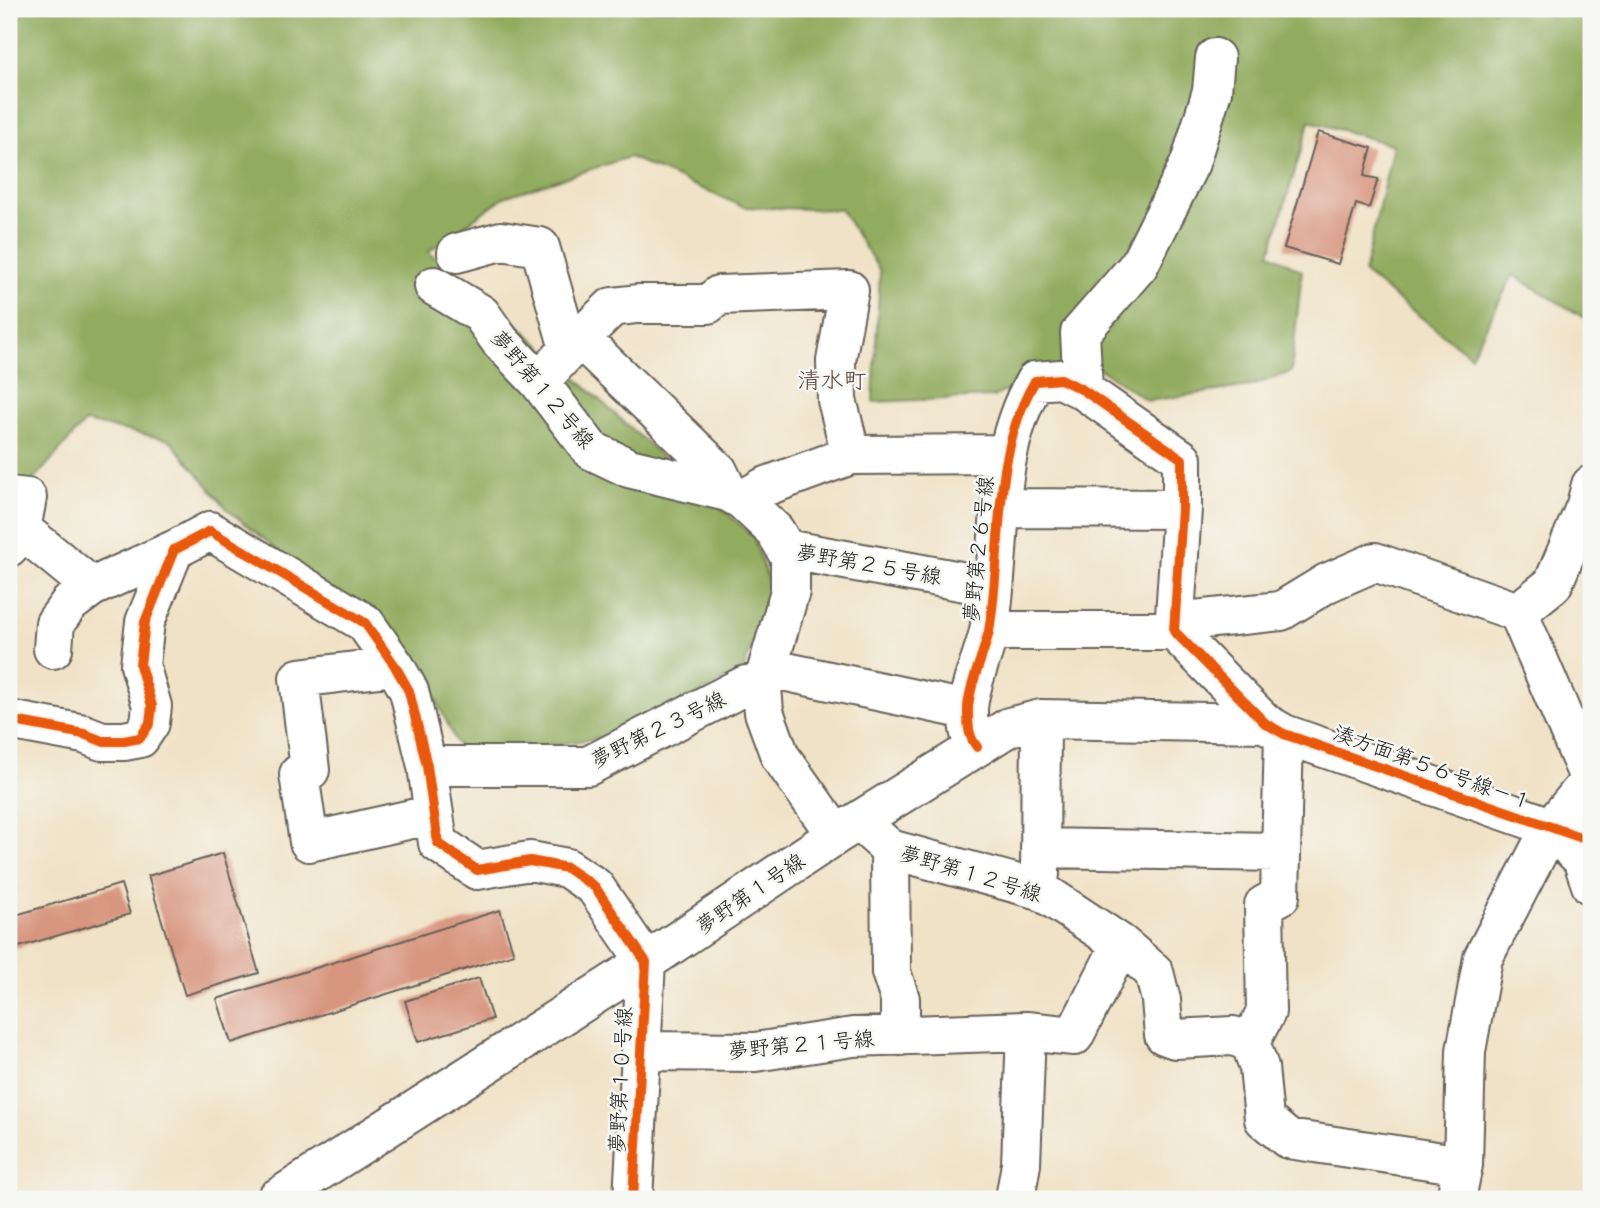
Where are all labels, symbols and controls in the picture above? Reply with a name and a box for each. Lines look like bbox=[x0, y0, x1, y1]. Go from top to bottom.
street label: 夢野第１２号線 bbox=[485, 323, 601, 455]
district label: 清水町 bbox=[798, 364, 867, 395]
street label: 夢野第２６号線 bbox=[956, 474, 1000, 624]
street label: 夢野第２５号線 bbox=[794, 537, 944, 591]
street label: 夢野第２３号線 bbox=[586, 684, 730, 774]
street label: 湊方面第５６号線－１ bbox=[1329, 717, 1537, 817]
street label: 夢野第１２号線 bbox=[896, 838, 1046, 908]
street label: 夢野第１号線 bbox=[690, 846, 810, 940]
street label: 夢野第１０号線 bbox=[602, 1006, 638, 1154]
street label: 夢野第２１号線 bbox=[727, 1023, 875, 1065]

